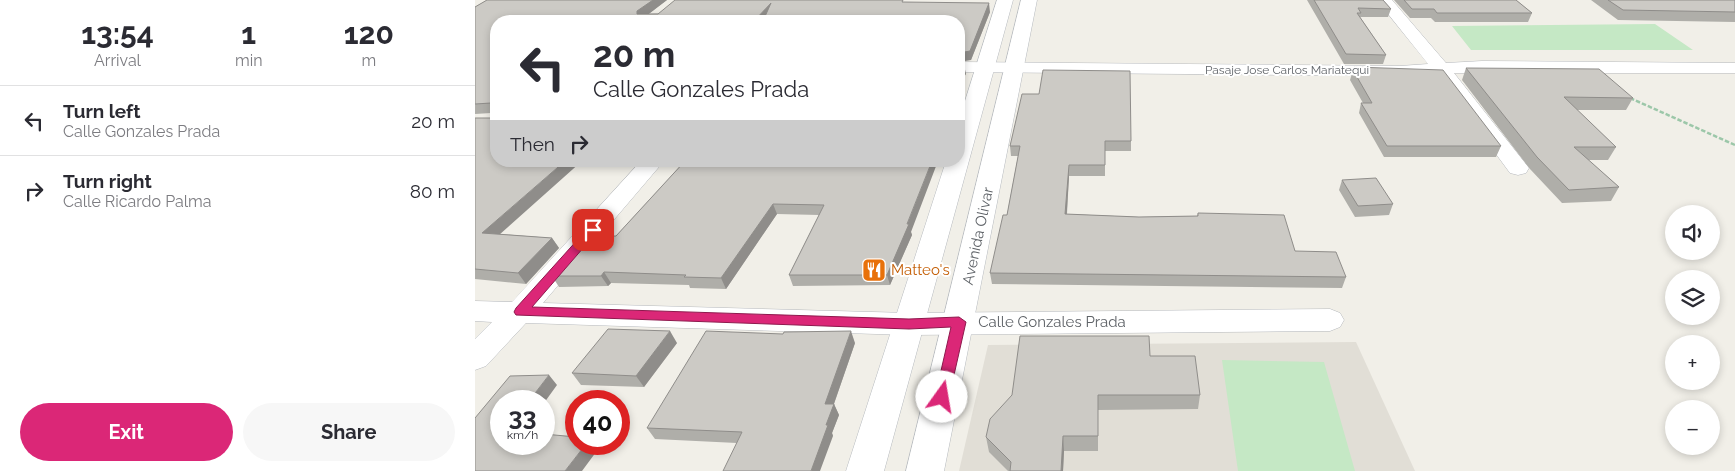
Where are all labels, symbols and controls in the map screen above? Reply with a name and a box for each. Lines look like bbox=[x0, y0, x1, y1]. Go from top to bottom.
text: 13:54 bbox=[81, 16, 154, 51]
text: 1 bbox=[241, 16, 256, 51]
text: 120 bbox=[344, 16, 394, 51]
text: 20 m bbox=[593, 34, 675, 75]
icon: left bbox=[510, 35, 575, 100]
text: Arrival bbox=[94, 51, 141, 70]
text: min bbox=[235, 51, 263, 70]
text: m bbox=[361, 51, 376, 70]
street label: Pasaje Jose Carlos Mariatequi bbox=[1205, 63, 1369, 77]
text: Calle Gonzales Prada bbox=[593, 76, 809, 102]
text: Turn left bbox=[63, 100, 140, 122]
icon: left bbox=[20, 107, 48, 135]
text: 20 m bbox=[411, 110, 455, 132]
text: Calle Gonzales Prada bbox=[63, 122, 220, 141]
icon: right bbox=[565, 130, 593, 158]
text: Then bbox=[510, 133, 555, 155]
text: Turn right bbox=[63, 170, 152, 192]
icon: right bbox=[20, 177, 48, 205]
text: 80 m bbox=[410, 180, 455, 202]
street label: Avenida Olivar bbox=[959, 185, 997, 286]
text: Calle Ricardo Palma bbox=[63, 192, 212, 211]
map controls bbox=[1665, 205, 1720, 455]
button: sound bbox=[1665, 205, 1720, 260]
pin bbox=[572, 209, 614, 251]
icon: arrive bbox=[579, 216, 607, 244]
restaurant icon: Matteo's bbox=[861, 257, 887, 283]
place label: Matteo's bbox=[891, 261, 950, 279]
button: layers bbox=[1665, 270, 1720, 325]
street label: Calle Gonzales Prada bbox=[978, 313, 1126, 331]
button: + bbox=[1665, 335, 1720, 390]
position arrow bbox=[915, 370, 967, 422]
speed limit sign: 40 bbox=[565, 390, 630, 455]
button: − bbox=[1665, 400, 1720, 455]
text: 33 bbox=[509, 401, 536, 431]
button: Exit bbox=[20, 403, 233, 461]
button: Share bbox=[243, 403, 455, 461]
text: km/h bbox=[507, 428, 538, 442]

